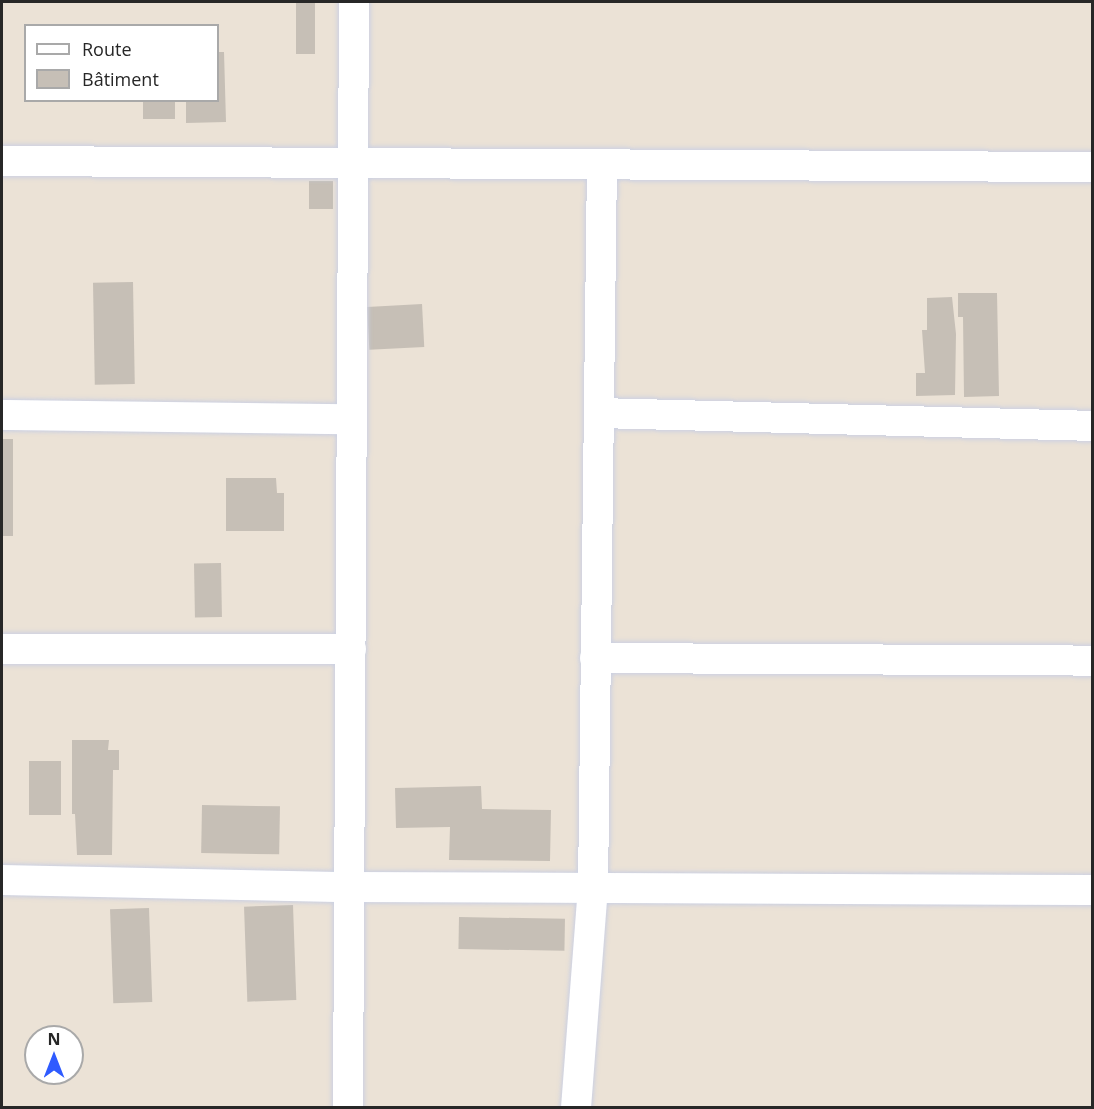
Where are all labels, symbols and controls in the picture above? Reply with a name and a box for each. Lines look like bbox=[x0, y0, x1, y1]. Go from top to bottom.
legend bbox=[24, 24, 219, 102]
text: Route bbox=[82, 37, 132, 61]
text: Bâtiment bbox=[82, 67, 159, 91]
north arrow bbox=[24, 1025, 84, 1085]
text: N bbox=[47, 1028, 61, 1050]

